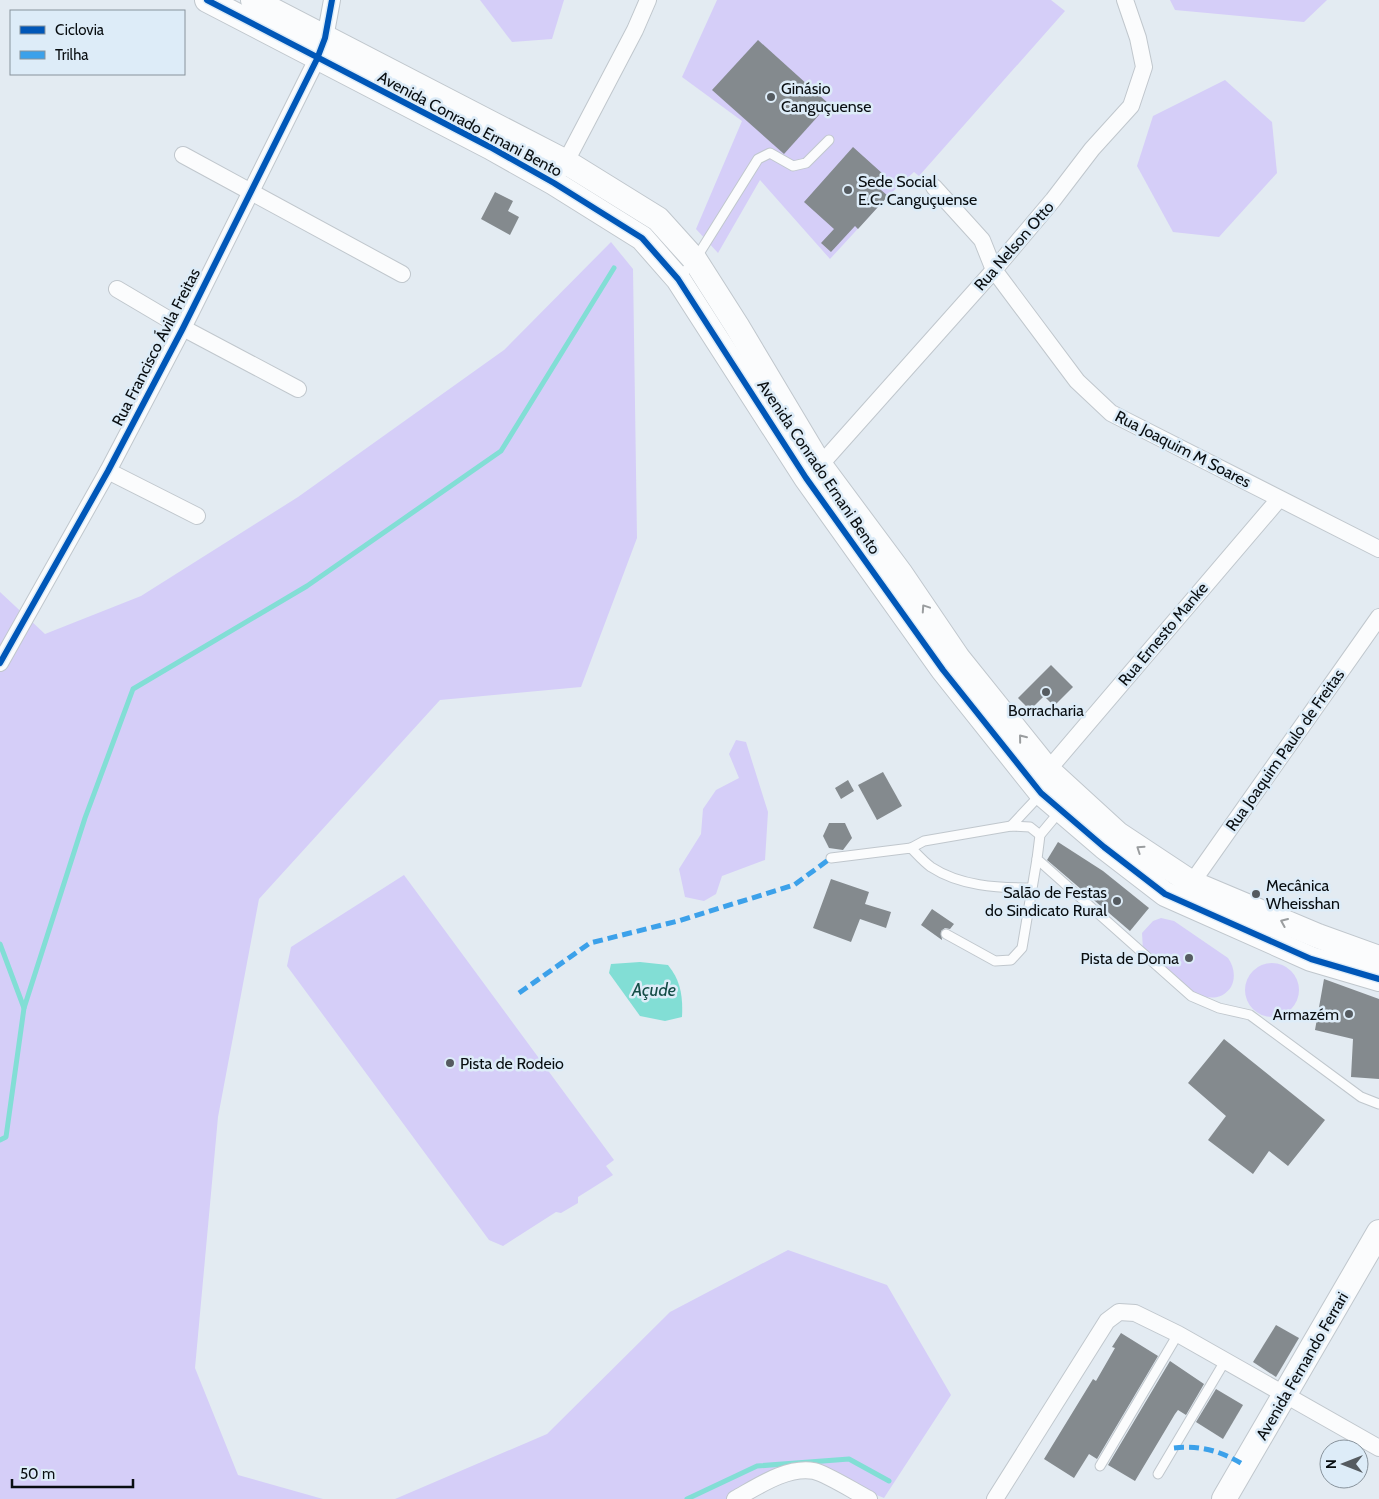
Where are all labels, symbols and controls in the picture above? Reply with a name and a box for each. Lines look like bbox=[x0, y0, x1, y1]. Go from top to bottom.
legend bbox=[10, 10, 185, 75]
text: Ciclovia bbox=[55, 21, 105, 39]
text: Trilha bbox=[55, 46, 89, 64]
street label: Avenida Conrado Ernani Bento bbox=[375, 67, 566, 181]
place label: Ginásio Canguçuense bbox=[781, 79, 871, 116]
marker: Ginásio Canguçuense bbox=[765, 91, 777, 103]
place label: Sede Social E.C. Canguçuense bbox=[858, 172, 977, 209]
marker: Sede Social E.C. Canguçuense bbox=[842, 184, 854, 196]
street label: Rua Nelson Otto bbox=[970, 197, 1058, 294]
street label: Rua Francisco Ávila Freitas bbox=[108, 265, 204, 429]
street label: Avenida Conrado Ernani Bento bbox=[754, 376, 885, 558]
street label: Rua Joaquim M Soares bbox=[1112, 407, 1254, 492]
street label: Rua Ernesto Manke bbox=[1114, 579, 1212, 689]
one-way arrow bbox=[922, 605, 931, 614]
street label: Rua Joaquim Paulo de Freitas bbox=[1222, 665, 1348, 835]
marker: Borracharia bbox=[1040, 686, 1052, 698]
place label: Borracharia bbox=[1008, 701, 1084, 720]
one-way arrow bbox=[1020, 735, 1028, 744]
one-way arrow bbox=[1136, 846, 1146, 855]
place label: Mecânica Wheisshan bbox=[1266, 876, 1340, 913]
place label: Salão de Festas do Sindicato Rural bbox=[985, 883, 1107, 920]
marker: Mecânica Wheisshan bbox=[1250, 888, 1262, 900]
marker: Salão de Festas do Sindicato Rural bbox=[1111, 895, 1123, 907]
one-way arrow bbox=[1280, 918, 1289, 928]
place label: Pista de Doma bbox=[1081, 949, 1179, 968]
marker: Pista de Doma bbox=[1183, 952, 1195, 964]
water label: Açude bbox=[631, 979, 676, 1001]
place label: Armazém bbox=[1273, 1005, 1339, 1024]
marker: Armazém bbox=[1343, 1008, 1355, 1020]
place label: Pista de Rodeio bbox=[460, 1054, 564, 1073]
marker: Pista de Rodeio bbox=[444, 1057, 456, 1069]
street label: Avenida Fernando Ferrari bbox=[1252, 1289, 1352, 1443]
north arrow bbox=[1319, 1439, 1369, 1489]
scale bar bbox=[12, 1456, 134, 1488]
text: N bbox=[1322, 1459, 1340, 1469]
text: 50 m bbox=[20, 1465, 55, 1483]

